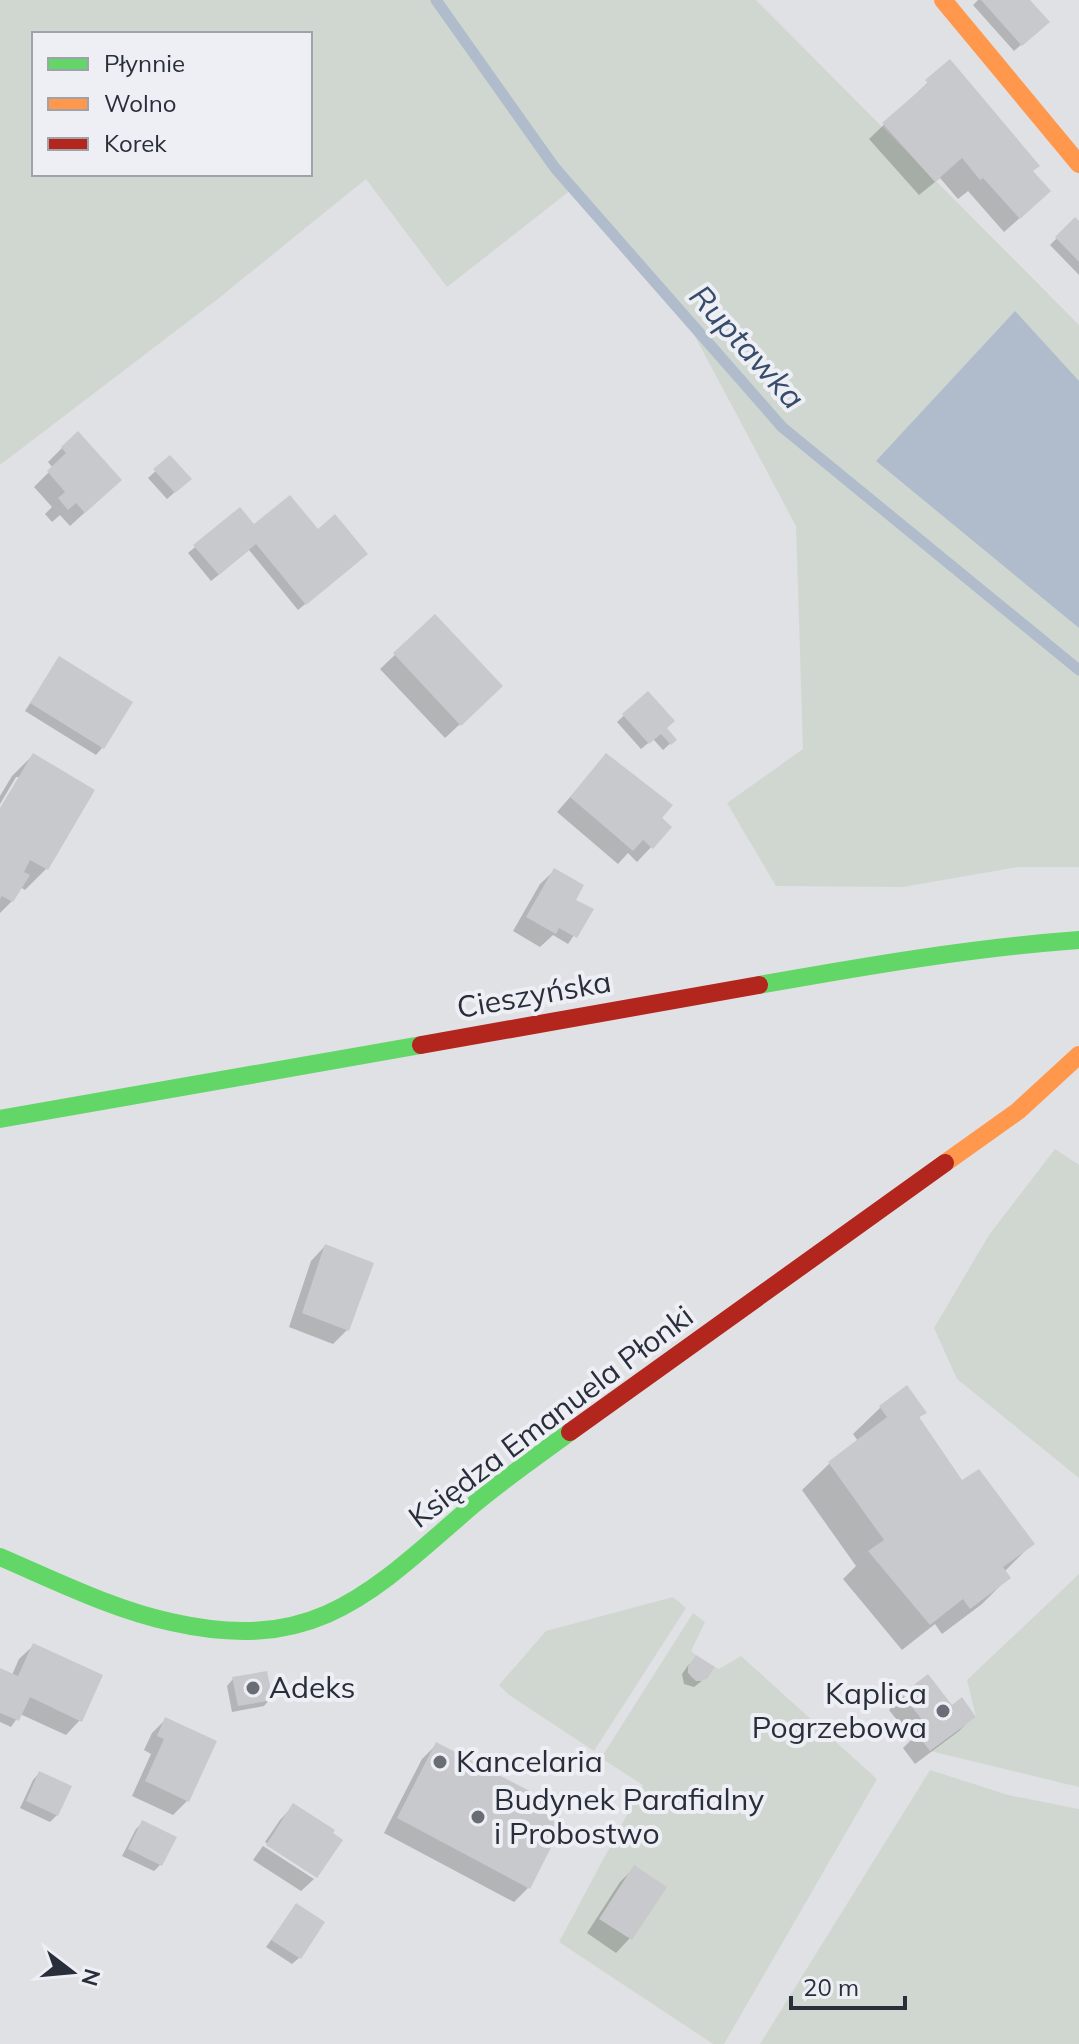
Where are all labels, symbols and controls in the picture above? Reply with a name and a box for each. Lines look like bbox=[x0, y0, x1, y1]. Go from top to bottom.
legend bbox=[32, 32, 312, 176]
text: Płynnie bbox=[104, 48, 185, 78]
text: Wolno bbox=[104, 88, 176, 118]
text: Korek bbox=[104, 128, 167, 158]
water label: Ruptawka bbox=[682, 276, 814, 417]
street label: Cieszyńska bbox=[454, 962, 614, 1026]
street label: Księdza Emanuela Płonki bbox=[401, 1297, 700, 1536]
place label: Adeks bbox=[269, 1668, 355, 1706]
place label: Kaplica Pogrzebowa bbox=[752, 1674, 927, 1746]
marker: Adeks bbox=[244, 1679, 262, 1697]
marker: Kaplica Pogrzebowa bbox=[934, 1702, 952, 1720]
place label: Kancelaria bbox=[456, 1742, 603, 1780]
marker: Kancelaria bbox=[431, 1753, 449, 1771]
place label: Budynek Parafialny i Probostwo bbox=[494, 1780, 764, 1852]
marker: Budynek Parafialny i Probostwo bbox=[469, 1808, 487, 1826]
north arrow bbox=[32, 1932, 112, 2012]
scale bar bbox=[791, 1960, 905, 2010]
text: N bbox=[75, 1966, 107, 1989]
text: 20 m bbox=[803, 1972, 859, 2002]

